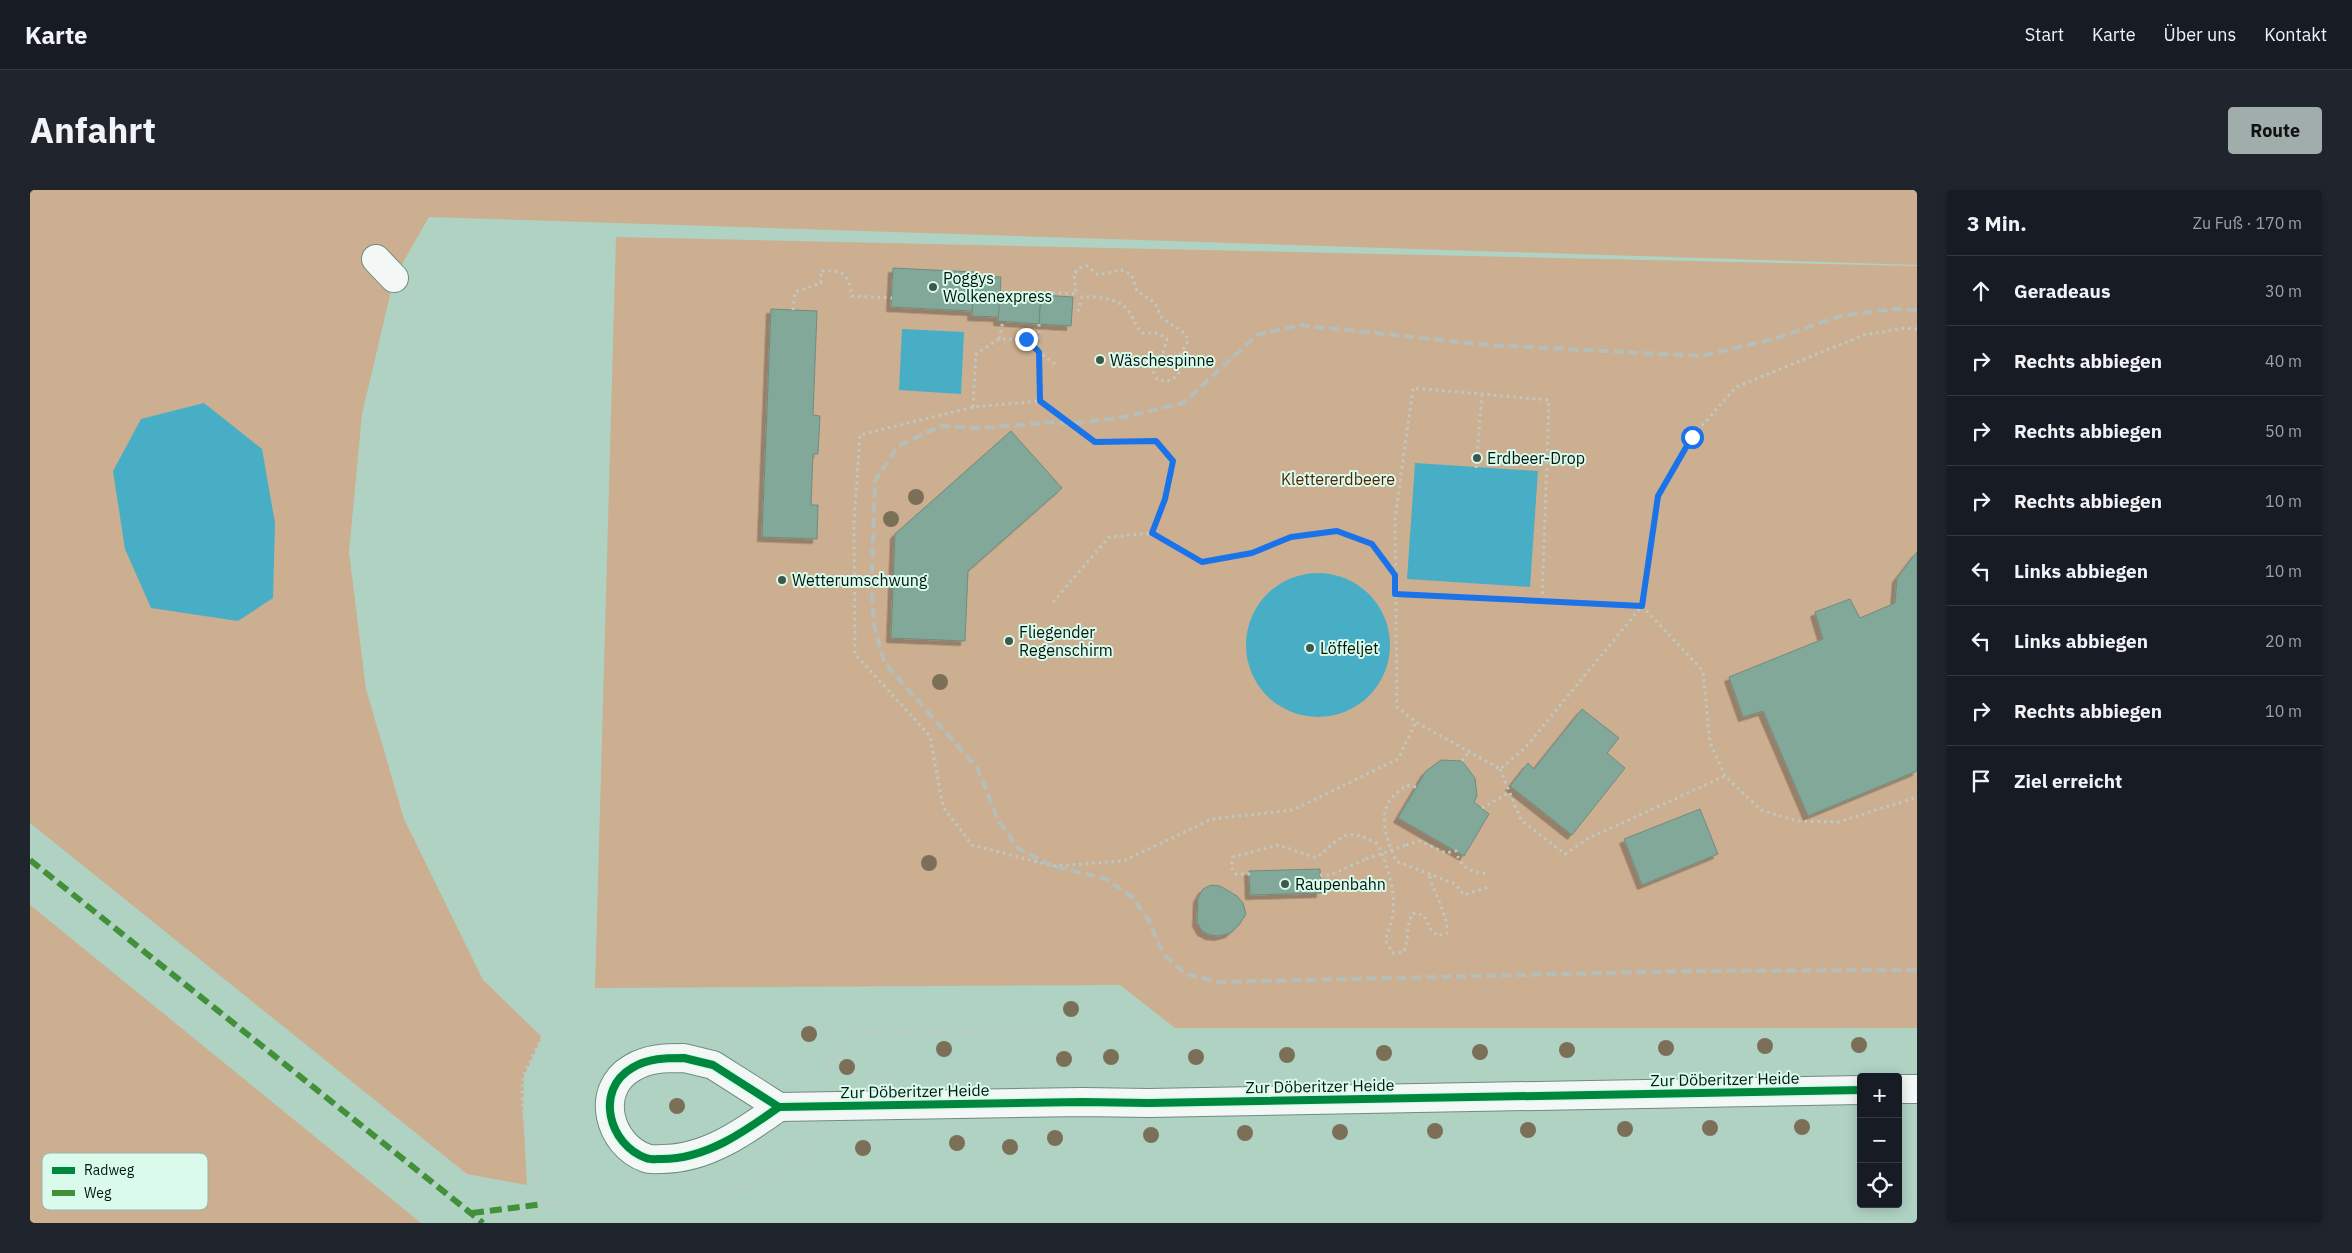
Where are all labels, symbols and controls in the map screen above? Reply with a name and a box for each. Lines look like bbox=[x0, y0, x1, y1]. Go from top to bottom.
text: Karte bbox=[25, 19, 88, 51]
text: Start bbox=[2025, 23, 2064, 46]
text: Karte bbox=[2092, 23, 2136, 46]
text: Über uns bbox=[2164, 23, 2236, 46]
text: Kontakt bbox=[2264, 23, 2327, 46]
text: Anfahrt bbox=[30, 107, 156, 153]
button: Route bbox=[2228, 107, 2322, 154]
text: 3 Min. bbox=[1967, 209, 2027, 237]
text: Zu Fuß · 170 m bbox=[2193, 213, 2302, 233]
place label: Poggys Wolkenexpress bbox=[943, 268, 1052, 306]
icon: ahead bbox=[1967, 277, 1995, 305]
text: Geradeaus bbox=[2014, 279, 2111, 303]
marker: Poggys Wolkenexpress bbox=[927, 281, 939, 293]
text: 30 m bbox=[2265, 281, 2302, 301]
route end bbox=[1015, 328, 1038, 351]
icon: right bbox=[1967, 347, 1995, 375]
text: Rechts abbiegen bbox=[2014, 349, 2162, 373]
place label: Wäschespinne bbox=[1110, 350, 1215, 370]
text: 40 m bbox=[2265, 351, 2302, 371]
marker: Wäschespinne bbox=[1094, 354, 1106, 366]
icon: right bbox=[1967, 417, 1995, 445]
text: Rechts abbiegen bbox=[2014, 419, 2162, 443]
text: 50 m bbox=[2265, 421, 2302, 441]
route start bbox=[1681, 426, 1704, 449]
place label: Erdbeer-Drop bbox=[1487, 448, 1585, 468]
marker: Erdbeer-Drop bbox=[1471, 452, 1483, 464]
park label: Klettererdbeere bbox=[1281, 469, 1395, 489]
icon: right bbox=[1967, 487, 1995, 515]
text: Rechts abbiegen bbox=[2014, 489, 2162, 513]
text: 10 m bbox=[2265, 491, 2302, 511]
icon: left bbox=[1967, 557, 1995, 585]
text: Links abbiegen bbox=[2014, 559, 2148, 583]
text: 10 m bbox=[2265, 561, 2302, 581]
place label: Wetterumschwung bbox=[792, 570, 928, 590]
marker: Wetterumschwung bbox=[776, 574, 788, 586]
place label: Fliegender Regenschirm bbox=[1019, 622, 1113, 660]
icon: left bbox=[1967, 627, 1995, 655]
text: Links abbiegen bbox=[2014, 629, 2148, 653]
text: 20 m bbox=[2265, 631, 2302, 651]
marker: Fliegender Regenschirm bbox=[1003, 635, 1015, 647]
place label: Löffeljet bbox=[1320, 638, 1379, 658]
marker: Löffeljet bbox=[1304, 642, 1316, 654]
icon: right bbox=[1967, 697, 1995, 725]
text: Rechts abbiegen bbox=[2014, 699, 2162, 723]
text: 10 m bbox=[2265, 701, 2302, 721]
icon: arrive bbox=[1967, 767, 1995, 795]
text: Ziel erreicht bbox=[2014, 769, 2122, 793]
place label: Raupenbahn bbox=[1295, 874, 1386, 894]
marker: Raupenbahn bbox=[1279, 878, 1291, 890]
street label: Zur Döberitzer Heide bbox=[1650, 1068, 1800, 1090]
map controls bbox=[1857, 1073, 1902, 1208]
button: + bbox=[1857, 1073, 1902, 1118]
street label: Zur Döberitzer Heide bbox=[1245, 1075, 1395, 1097]
street label: Zur Döberitzer Heide bbox=[840, 1080, 990, 1102]
button: − bbox=[1857, 1118, 1902, 1163]
legend bbox=[42, 1153, 208, 1210]
text: Radweg bbox=[84, 1161, 135, 1179]
button: locate bbox=[1857, 1163, 1902, 1208]
text: Weg bbox=[84, 1184, 112, 1202]

